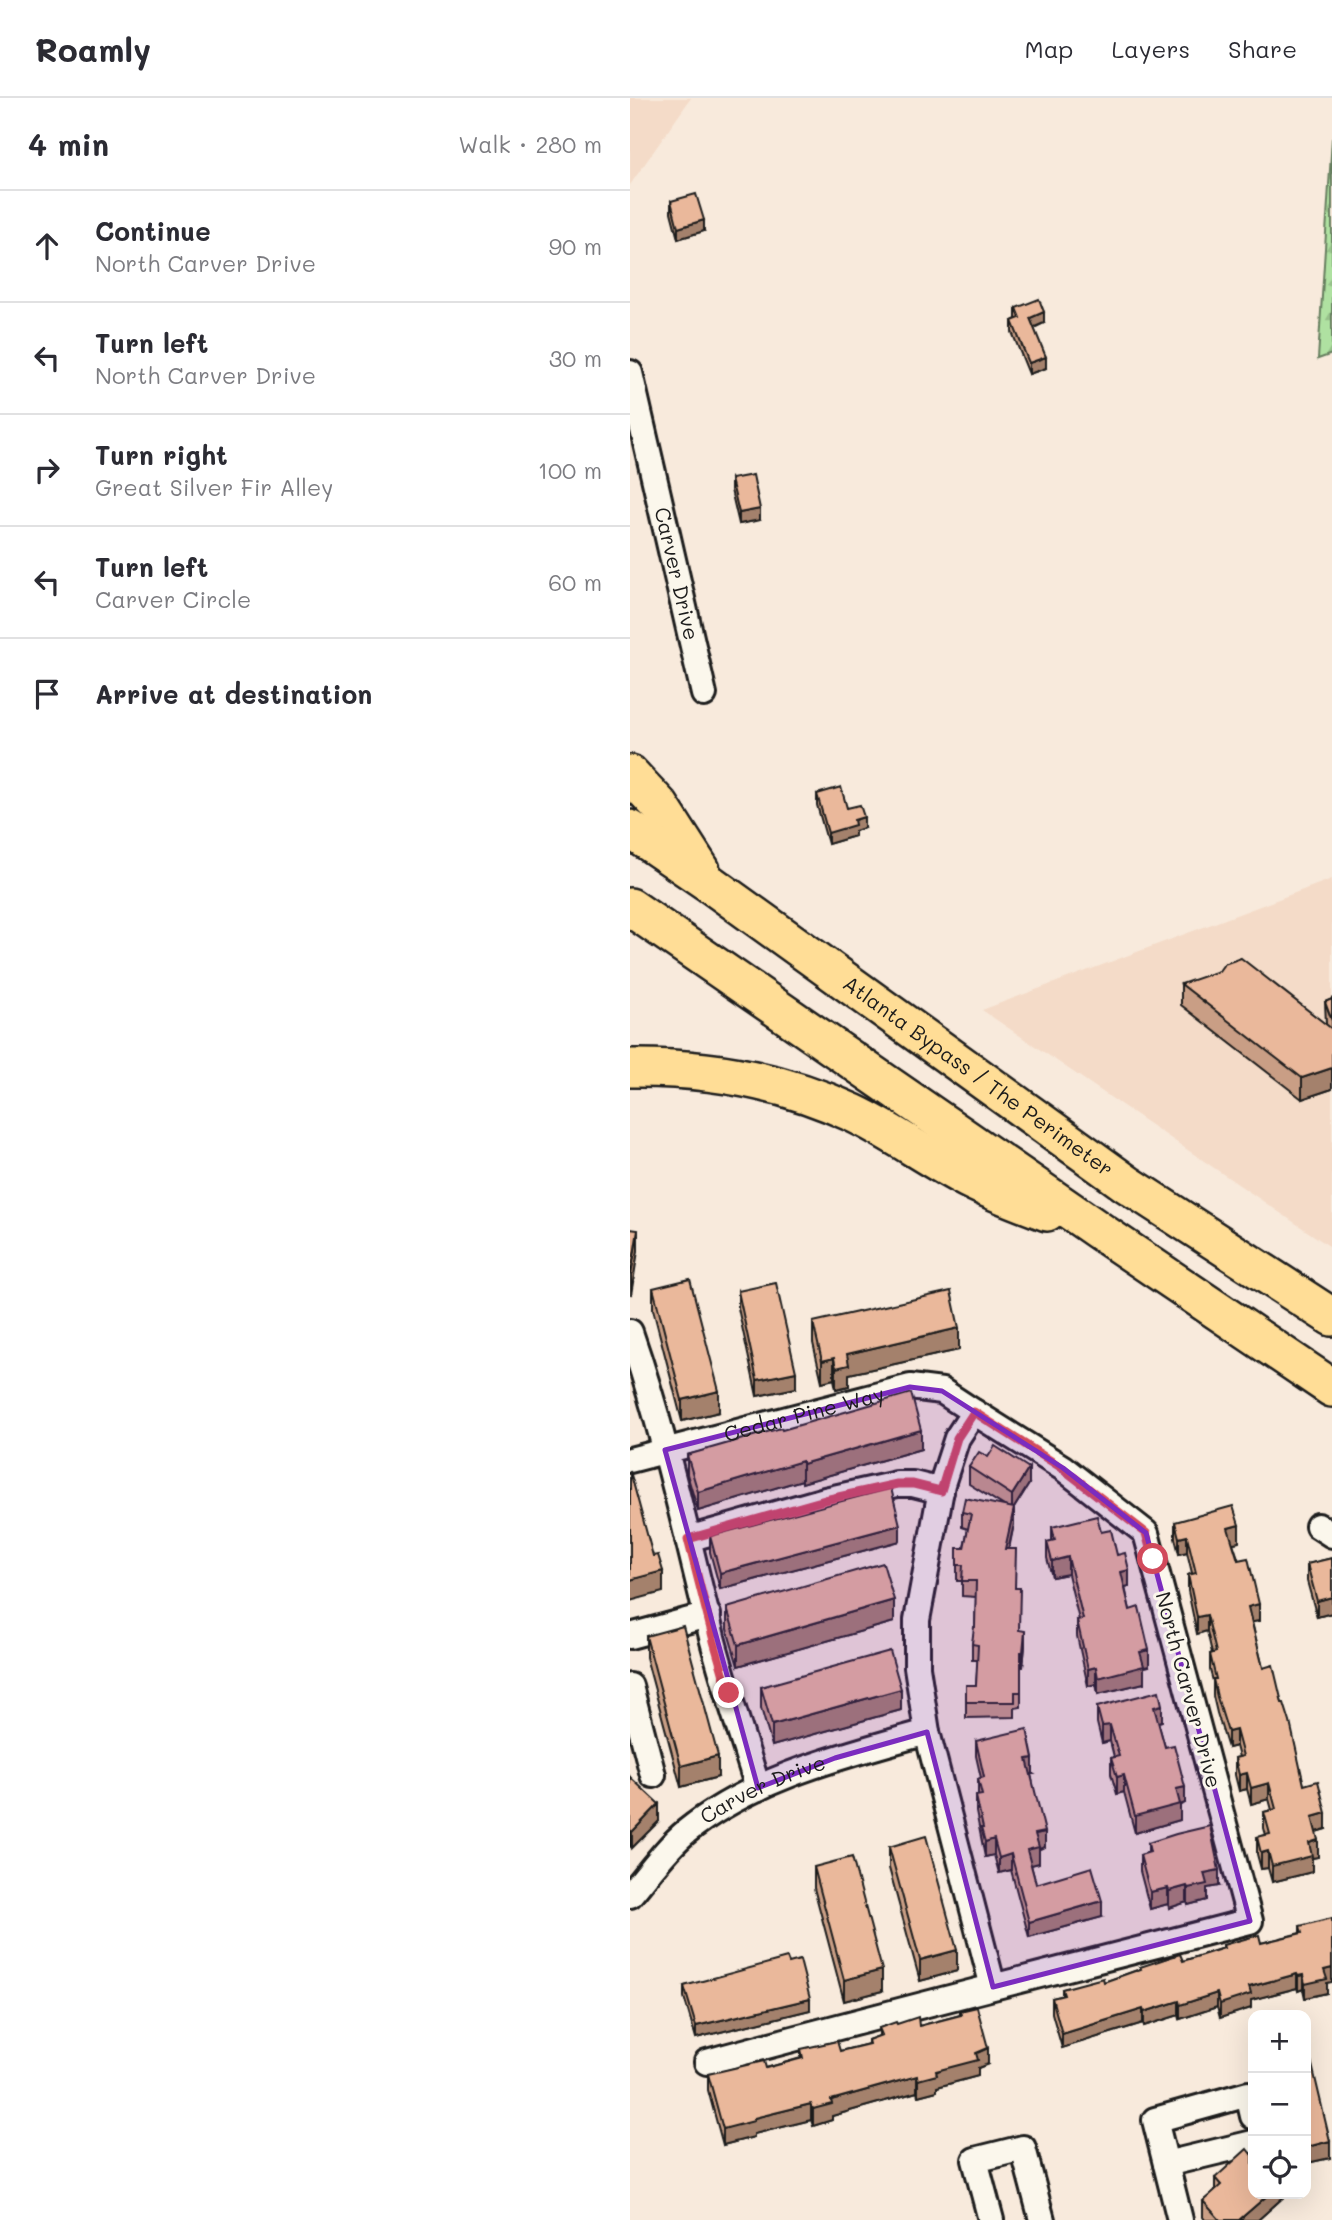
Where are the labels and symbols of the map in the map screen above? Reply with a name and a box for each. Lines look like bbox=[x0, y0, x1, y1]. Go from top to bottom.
street label: Carver Drive bbox=[649, 504, 706, 642]
street label: Atlanta Bypass / The Perimeter bbox=[838, 969, 1119, 1182]
street label: Cedar Pine Way bbox=[721, 1379, 887, 1447]
route start bbox=[1137, 1543, 1168, 1574]
street label: North Carver Drive bbox=[1150, 1589, 1229, 1791]
route end bbox=[713, 1677, 744, 1708]
street label: Carver Drive bbox=[694, 1748, 829, 1829]

